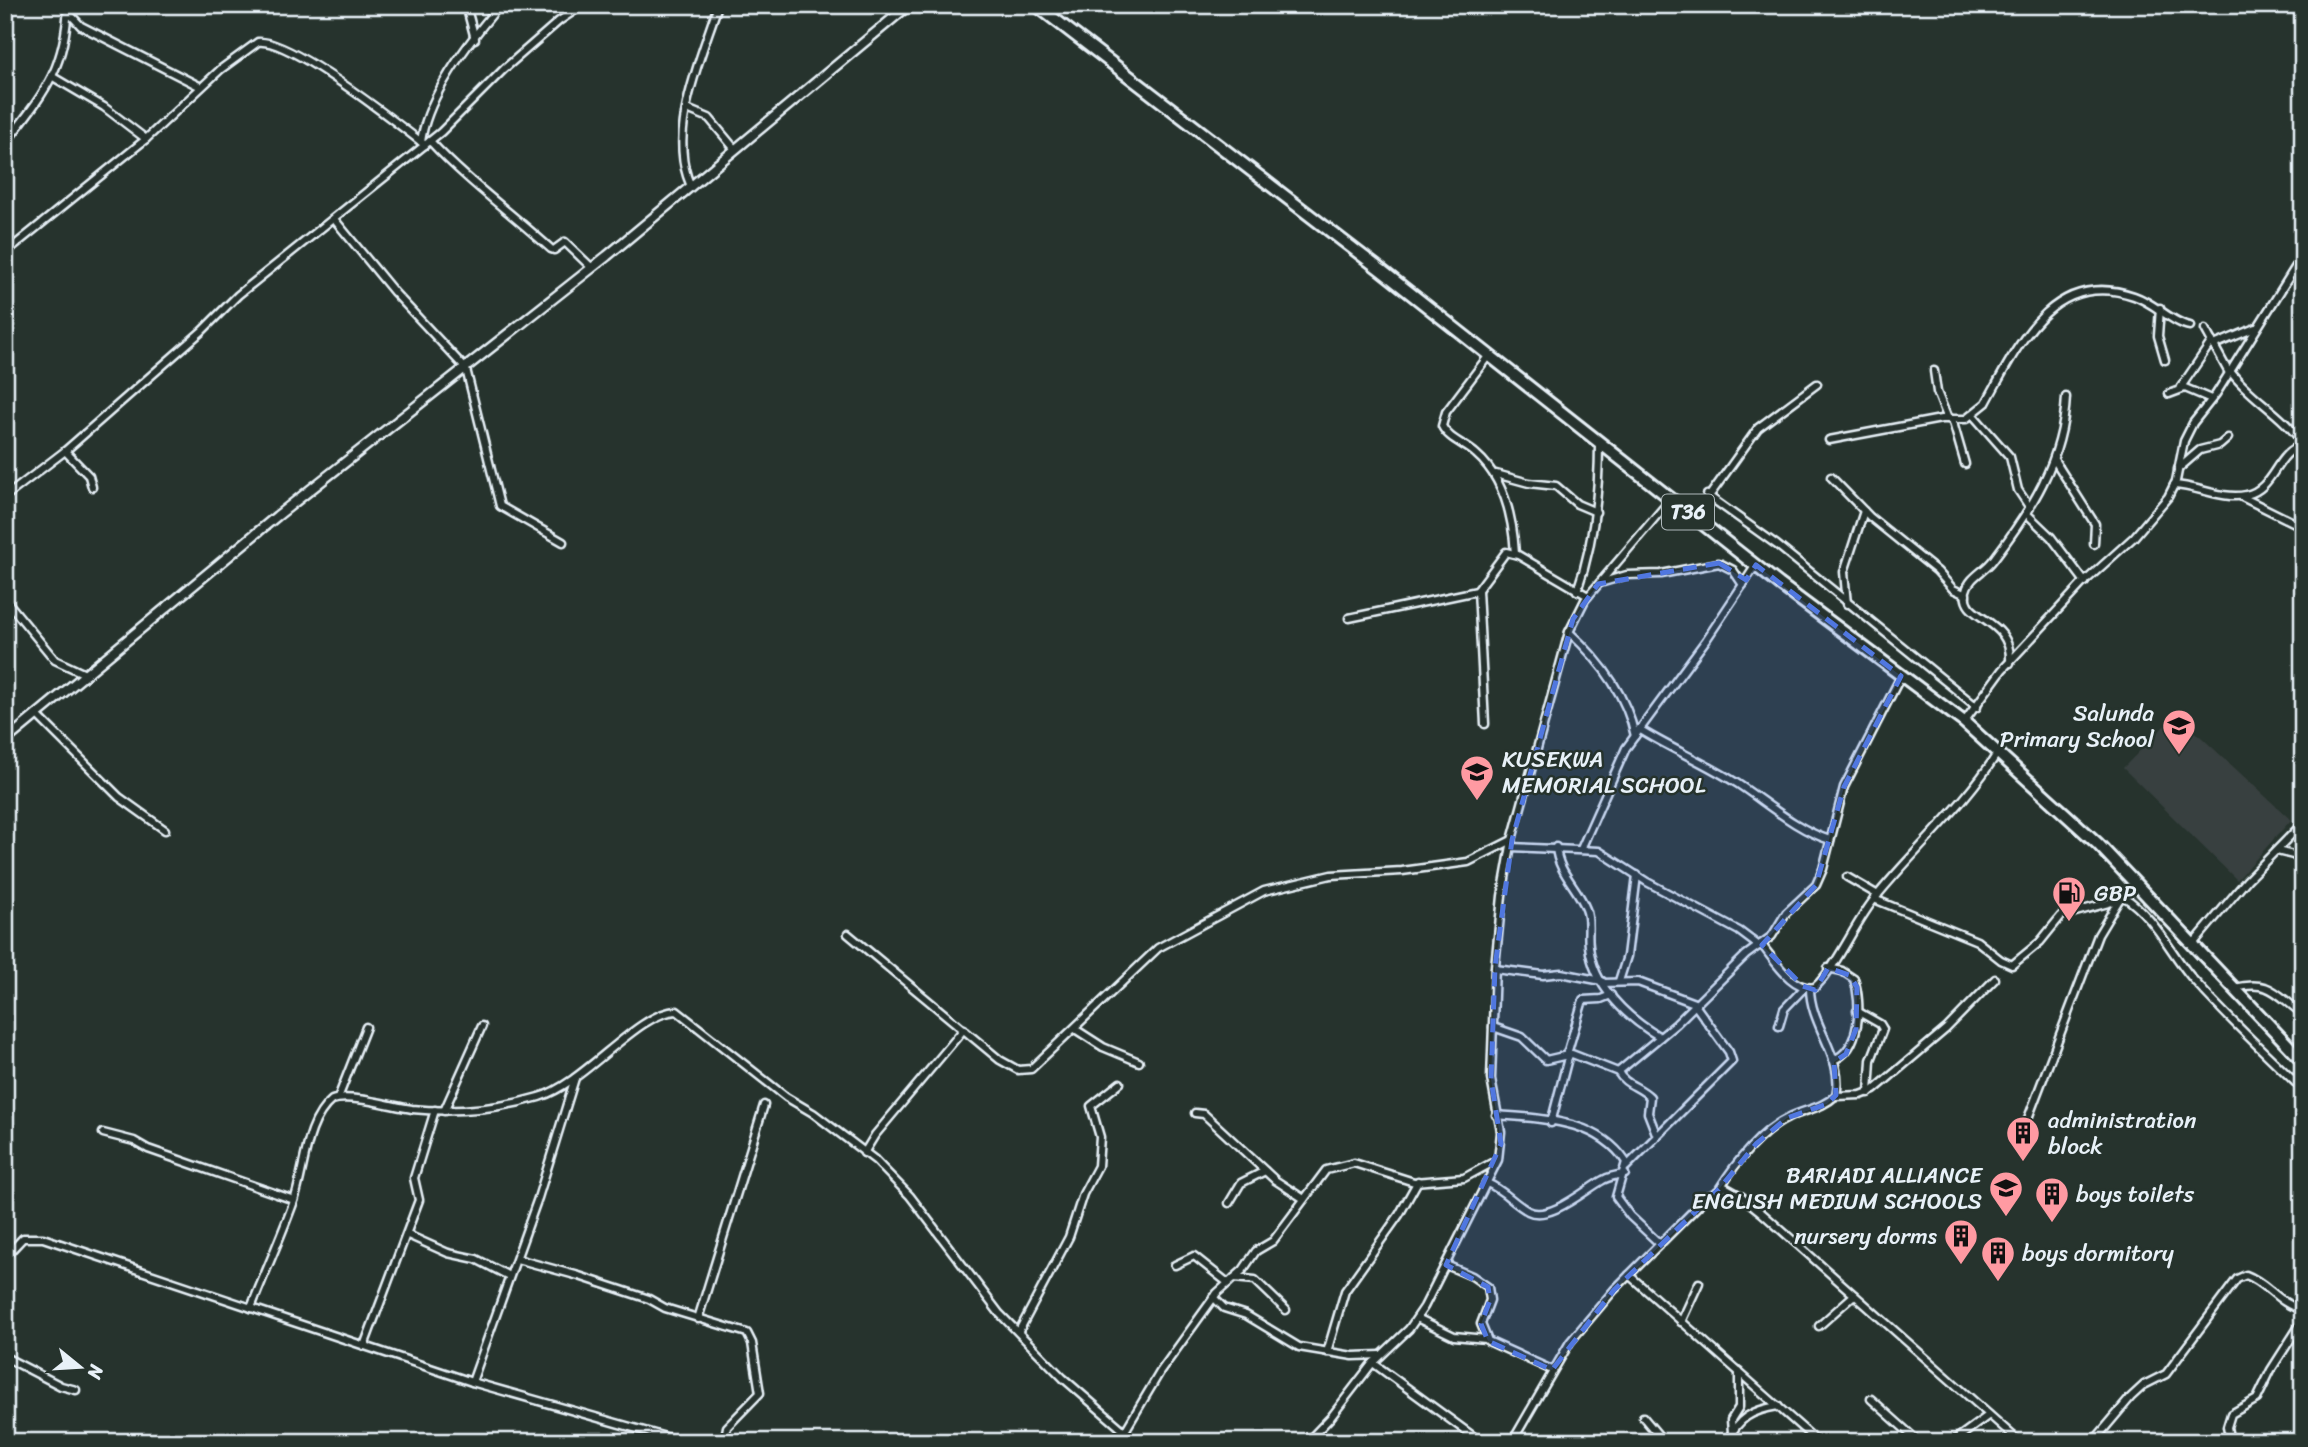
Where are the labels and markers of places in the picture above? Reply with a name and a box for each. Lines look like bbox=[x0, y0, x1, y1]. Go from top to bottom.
place label: Salunda Primary School bbox=[2000, 693, 2154, 760]
school or university icon: Salunda Primary School bbox=[2160, 707, 2198, 756]
place label: KUSEKWA MEMORIAL SCHOOL bbox=[1502, 739, 1706, 806]
school or university icon: KUSEKWA MEMORIAL SCHOOL bbox=[1458, 753, 1496, 802]
place label: GBP bbox=[2094, 873, 2137, 914]
fuel station icon: GBP bbox=[2050, 874, 2088, 923]
place label: administration block bbox=[2048, 1100, 2196, 1167]
building icon: administration block bbox=[2004, 1114, 2042, 1163]
place label: BARIADI ALLIANCE ENGLISH MEDIUM SCHOOLS bbox=[1692, 1155, 1983, 1222]
school or university icon: BARIADI ALLIANCE ENGLISH MEDIUM SCHOOLS bbox=[1987, 1169, 2025, 1218]
place label: boys toilets bbox=[2076, 1174, 2194, 1215]
building icon: boys toilets bbox=[2033, 1175, 2071, 1224]
place label: nursery dorms bbox=[1794, 1216, 1938, 1257]
building icon: nursery dorms bbox=[1942, 1217, 1980, 1266]
place label: boys dormitory bbox=[2022, 1233, 2174, 1274]
building icon: boys dormitory bbox=[1979, 1234, 2017, 1283]

